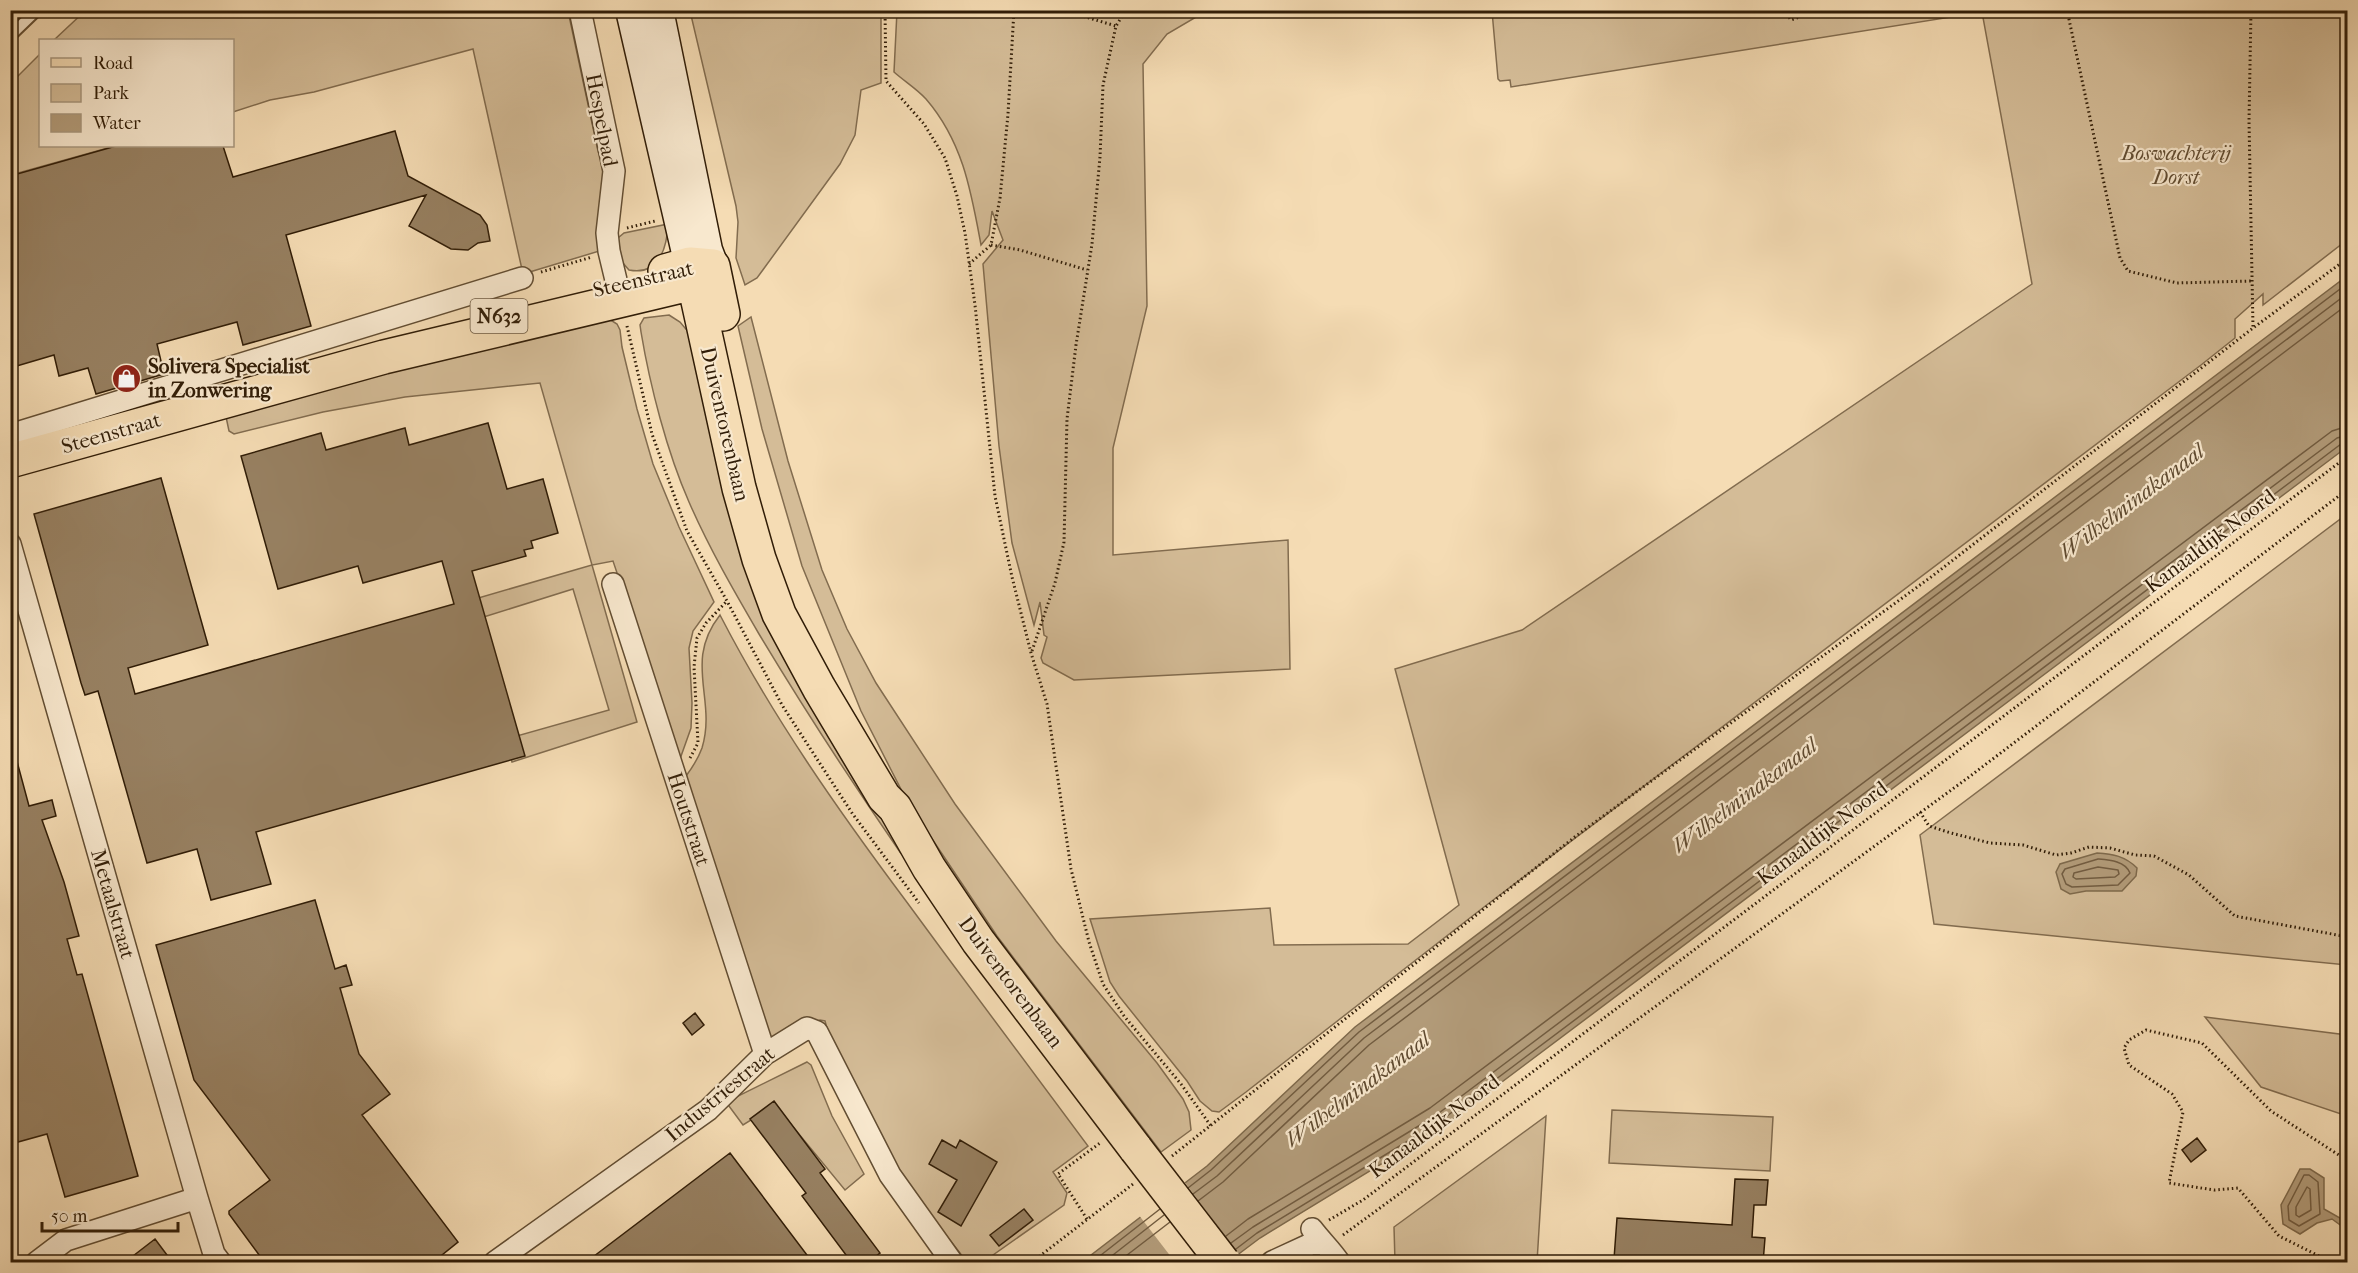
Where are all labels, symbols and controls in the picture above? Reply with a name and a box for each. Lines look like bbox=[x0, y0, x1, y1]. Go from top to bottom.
legend bbox=[39, 39, 234, 147]
text: Road bbox=[93, 53, 133, 74]
street label: Hespelpad bbox=[581, 71, 623, 169]
text: Park bbox=[93, 83, 130, 104]
text: Water bbox=[92, 113, 141, 134]
park label: Boswachterij Dorst bbox=[2120, 141, 2232, 189]
street label: Steenstraat bbox=[590, 256, 696, 302]
road number: N632 bbox=[470, 299, 528, 333]
street label: Duiventorenbaan bbox=[696, 344, 754, 504]
place label: Solivera Specialist in Zonwering bbox=[147, 354, 310, 402]
shop icon: Solivera Specialist in Zonwering bbox=[111, 362, 143, 394]
street label: Steenstraat bbox=[58, 407, 164, 459]
water label: Wilhelminakanaal bbox=[2054, 437, 2211, 565]
street label: Kanaaldijk Noord bbox=[2140, 484, 2281, 598]
water label: Wilhelminakanaal bbox=[1667, 731, 1824, 859]
street label: Houtstraat bbox=[663, 769, 716, 869]
street label: Kanaaldijk Noord bbox=[1752, 776, 1893, 890]
street label: Metaalstraat bbox=[86, 846, 140, 962]
street label: Duiventorenbaan bbox=[954, 912, 1068, 1052]
water label: Wilhelminakanaal bbox=[1280, 1025, 1437, 1153]
street label: Industriestraat bbox=[660, 1041, 780, 1147]
street label: Kanaaldijk Noord bbox=[1364, 1069, 1505, 1183]
scale bar bbox=[42, 1195, 178, 1233]
text: 50 m bbox=[51, 1206, 88, 1227]

